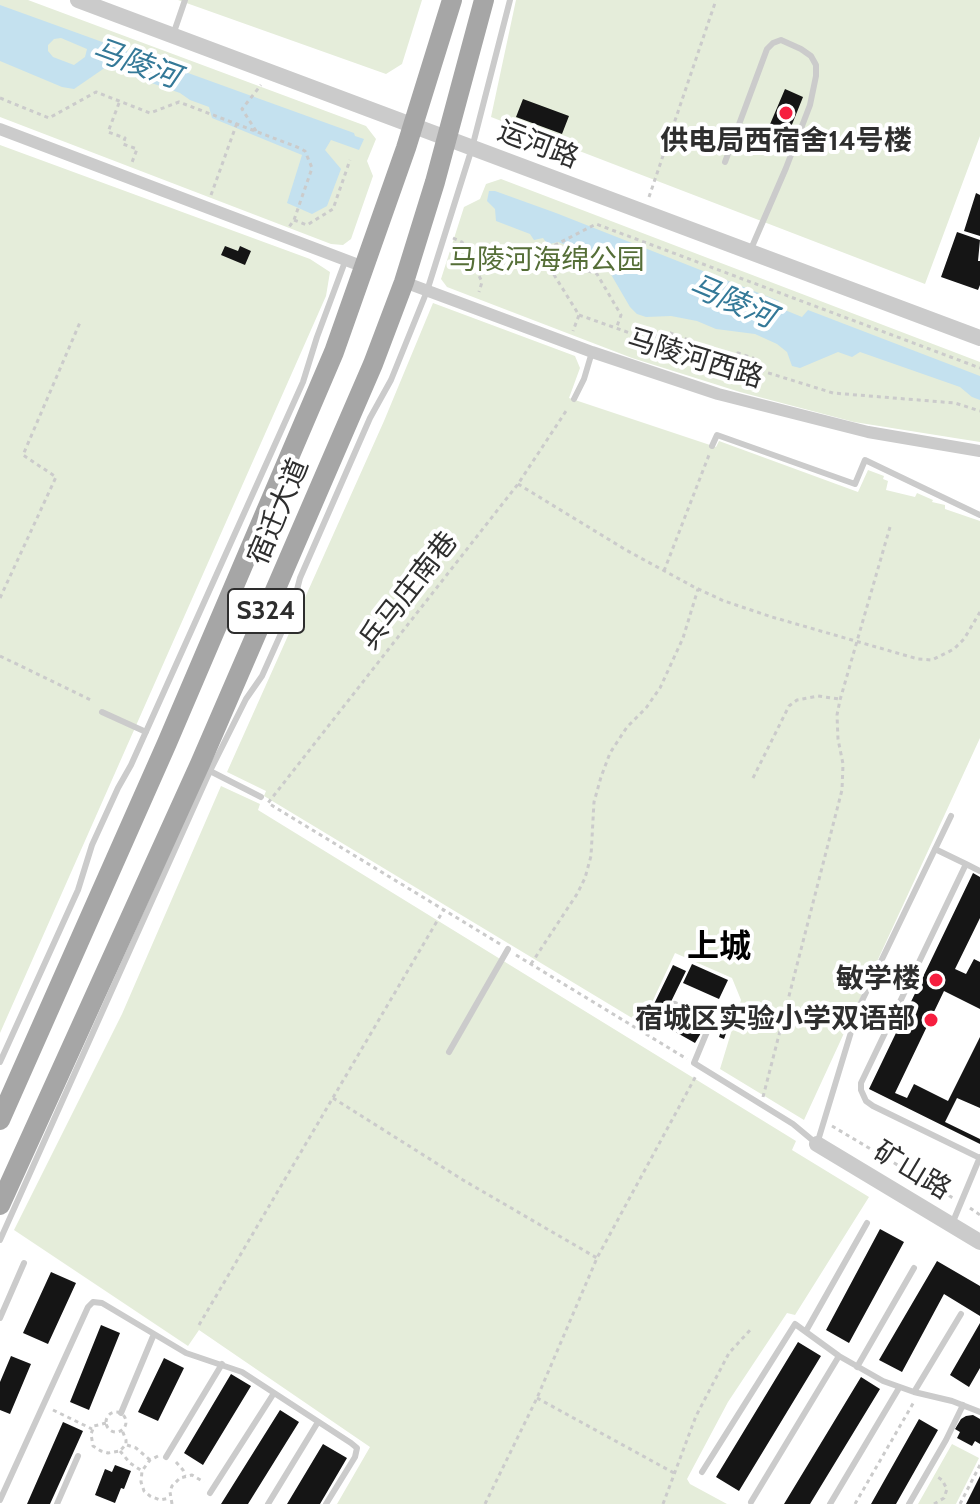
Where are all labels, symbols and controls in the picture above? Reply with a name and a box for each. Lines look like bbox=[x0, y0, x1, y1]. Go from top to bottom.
water label: 马陵河 bbox=[88, 32, 184, 96]
marker: 供电局西宿舍14号楼 bbox=[777, 104, 795, 122]
street label: 运河路 bbox=[493, 114, 583, 176]
place label: 供电局西宿舍14号楼 bbox=[660, 125, 912, 159]
park label: 马陵河海绵公园 bbox=[449, 244, 645, 278]
water label: 马陵河 bbox=[684, 268, 780, 336]
street label: 马陵河西路 bbox=[623, 322, 767, 396]
street label: 宿迁大道 bbox=[242, 454, 316, 570]
street label: 兵马庄南巷 bbox=[353, 525, 465, 657]
road number: S324 bbox=[228, 589, 304, 633]
district label: 上城 bbox=[687, 929, 751, 967]
place label: 敏学楼 bbox=[836, 963, 920, 997]
marker: 敏学楼 bbox=[927, 971, 945, 989]
place label: 宿城区实验小学双语部 bbox=[635, 1003, 915, 1037]
marker: 宿城区实验小学双语部 bbox=[922, 1011, 940, 1029]
street label: 矿山路 bbox=[867, 1135, 957, 1207]

